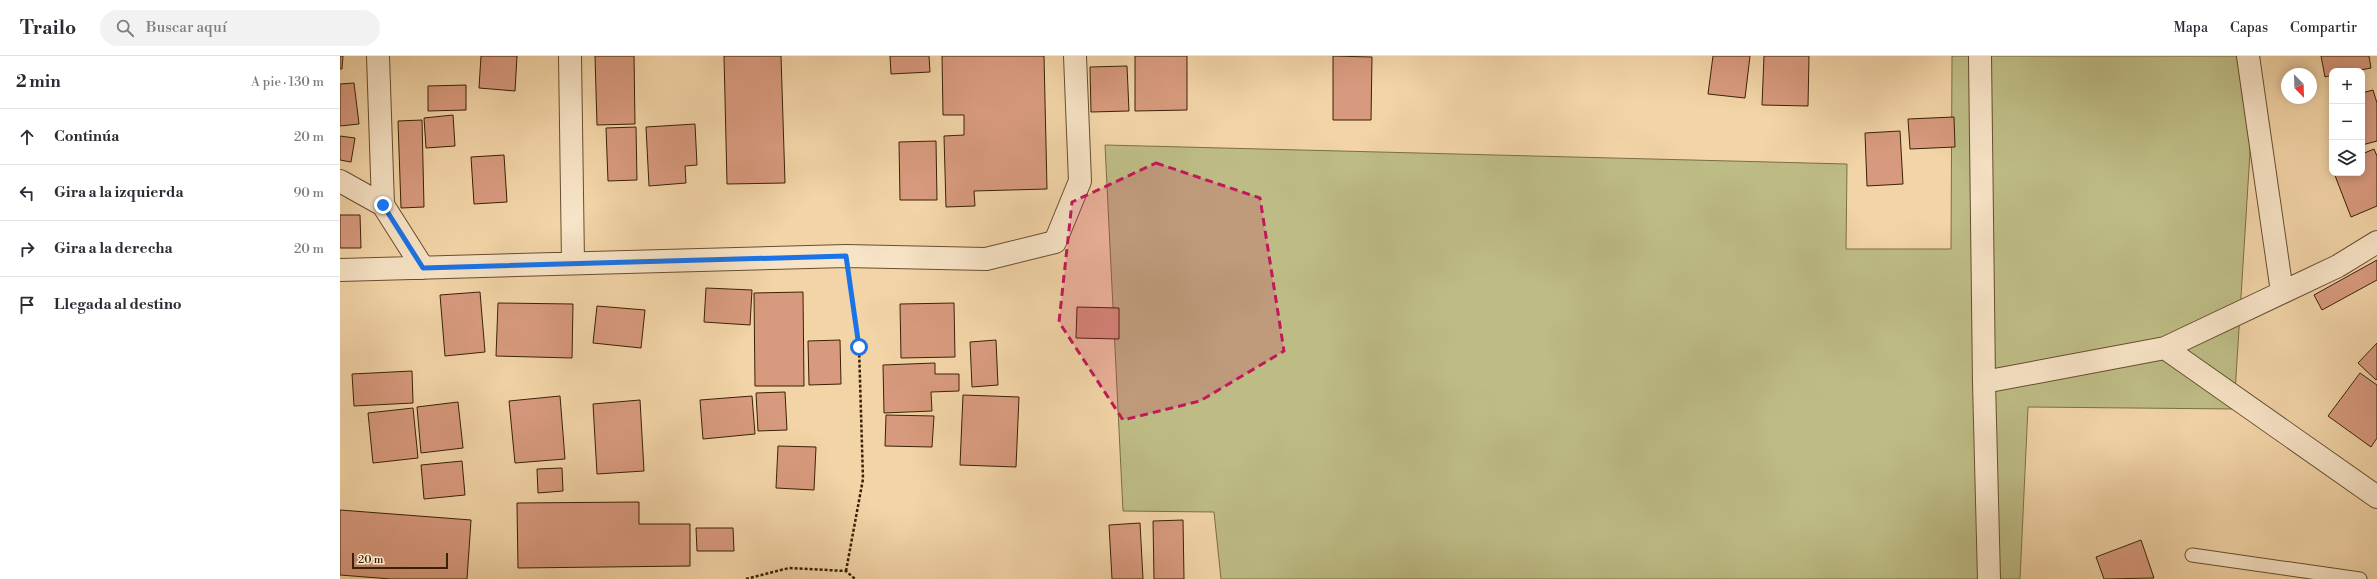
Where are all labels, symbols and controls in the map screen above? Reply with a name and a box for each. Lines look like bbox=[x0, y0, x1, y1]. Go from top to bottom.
search box bbox=[100, 10, 380, 46]
text: Trailo bbox=[20, 16, 76, 40]
icon: search bbox=[114, 17, 136, 39]
text: Buscar aquí bbox=[146, 18, 227, 37]
text: Mapa bbox=[2173, 19, 2208, 37]
text: Capas bbox=[2230, 19, 2268, 37]
text: Compartir bbox=[2290, 19, 2357, 37]
north arrow bbox=[2281, 68, 2317, 104]
map controls bbox=[2329, 68, 2365, 176]
button: + bbox=[2329, 68, 2365, 104]
text: 2 min bbox=[16, 71, 61, 93]
text: A pie · 130 m bbox=[251, 74, 324, 90]
button: − bbox=[2329, 104, 2365, 140]
icon: ahead bbox=[16, 126, 38, 148]
text: Continúa bbox=[54, 127, 119, 146]
text: 20 m bbox=[294, 129, 324, 145]
button: layers bbox=[2329, 140, 2365, 176]
icon: left bbox=[16, 182, 38, 204]
text: Gira a la izquierda bbox=[54, 183, 184, 202]
text: 90 m bbox=[293, 185, 324, 201]
route end bbox=[374, 196, 392, 214]
icon: right bbox=[16, 238, 38, 260]
text: Gira a la derecha bbox=[54, 239, 173, 258]
text: 20 m bbox=[294, 241, 324, 257]
icon: arrive bbox=[16, 294, 38, 316]
text: Llegada al destino bbox=[54, 295, 182, 314]
route start bbox=[850, 338, 868, 356]
scale bar bbox=[352, 551, 448, 570]
text: 20 m bbox=[358, 553, 383, 567]

